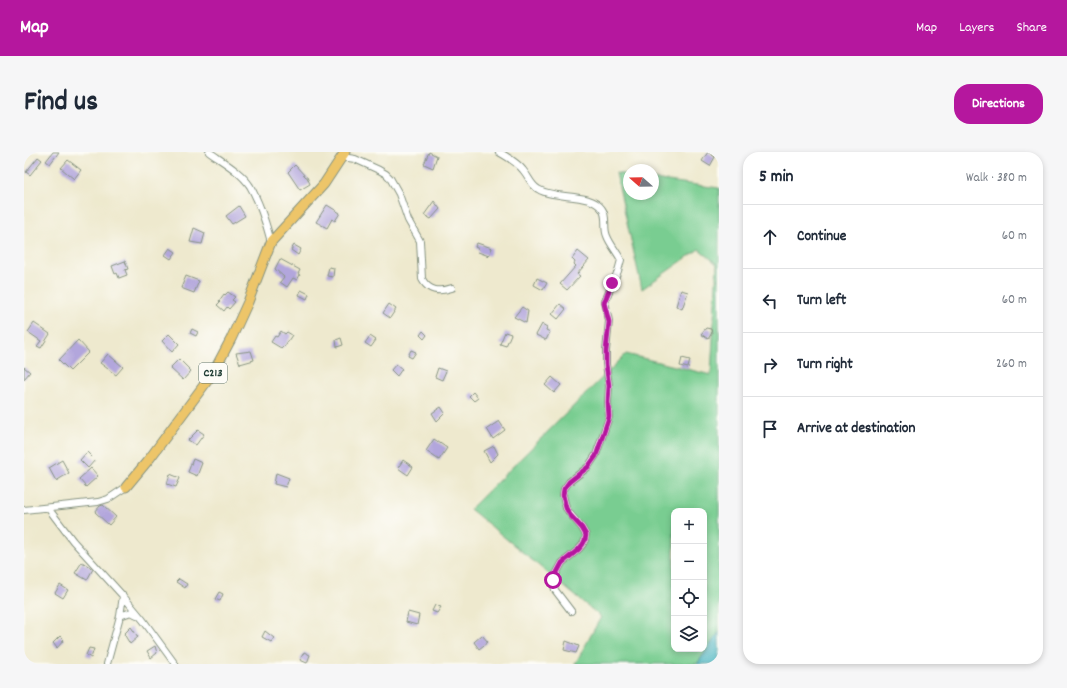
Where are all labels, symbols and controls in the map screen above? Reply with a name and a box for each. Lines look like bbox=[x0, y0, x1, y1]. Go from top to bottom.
text: Map bbox=[20, 15, 49, 42]
text: Map bbox=[916, 18, 937, 38]
text: Layers bbox=[959, 18, 994, 38]
text: Share bbox=[1016, 18, 1047, 38]
text: Find us bbox=[24, 84, 98, 124]
button: Directions bbox=[954, 84, 1043, 124]
north arrow bbox=[623, 164, 659, 200]
text: 5 min bbox=[759, 166, 793, 190]
text: Walk · 380 m bbox=[966, 169, 1027, 188]
icon: ahead bbox=[759, 226, 781, 248]
text: Continue bbox=[797, 226, 846, 248]
text: 60 m bbox=[1002, 227, 1027, 246]
route end bbox=[603, 274, 621, 292]
icon: left bbox=[759, 290, 781, 312]
text: Turn left bbox=[797, 290, 846, 312]
text: 60 m bbox=[1002, 291, 1027, 310]
icon: right bbox=[759, 354, 781, 376]
text: Turn right bbox=[797, 354, 853, 376]
text: 260 m bbox=[996, 355, 1027, 374]
road number: C213 bbox=[199, 363, 227, 383]
icon: arrive bbox=[759, 418, 781, 440]
text: Arrive at destination bbox=[797, 418, 915, 440]
map controls bbox=[671, 508, 707, 652]
button: + bbox=[671, 508, 707, 544]
button: − bbox=[671, 544, 707, 580]
route start bbox=[544, 571, 562, 589]
button: locate bbox=[671, 580, 707, 616]
button: layers bbox=[671, 616, 707, 652]

